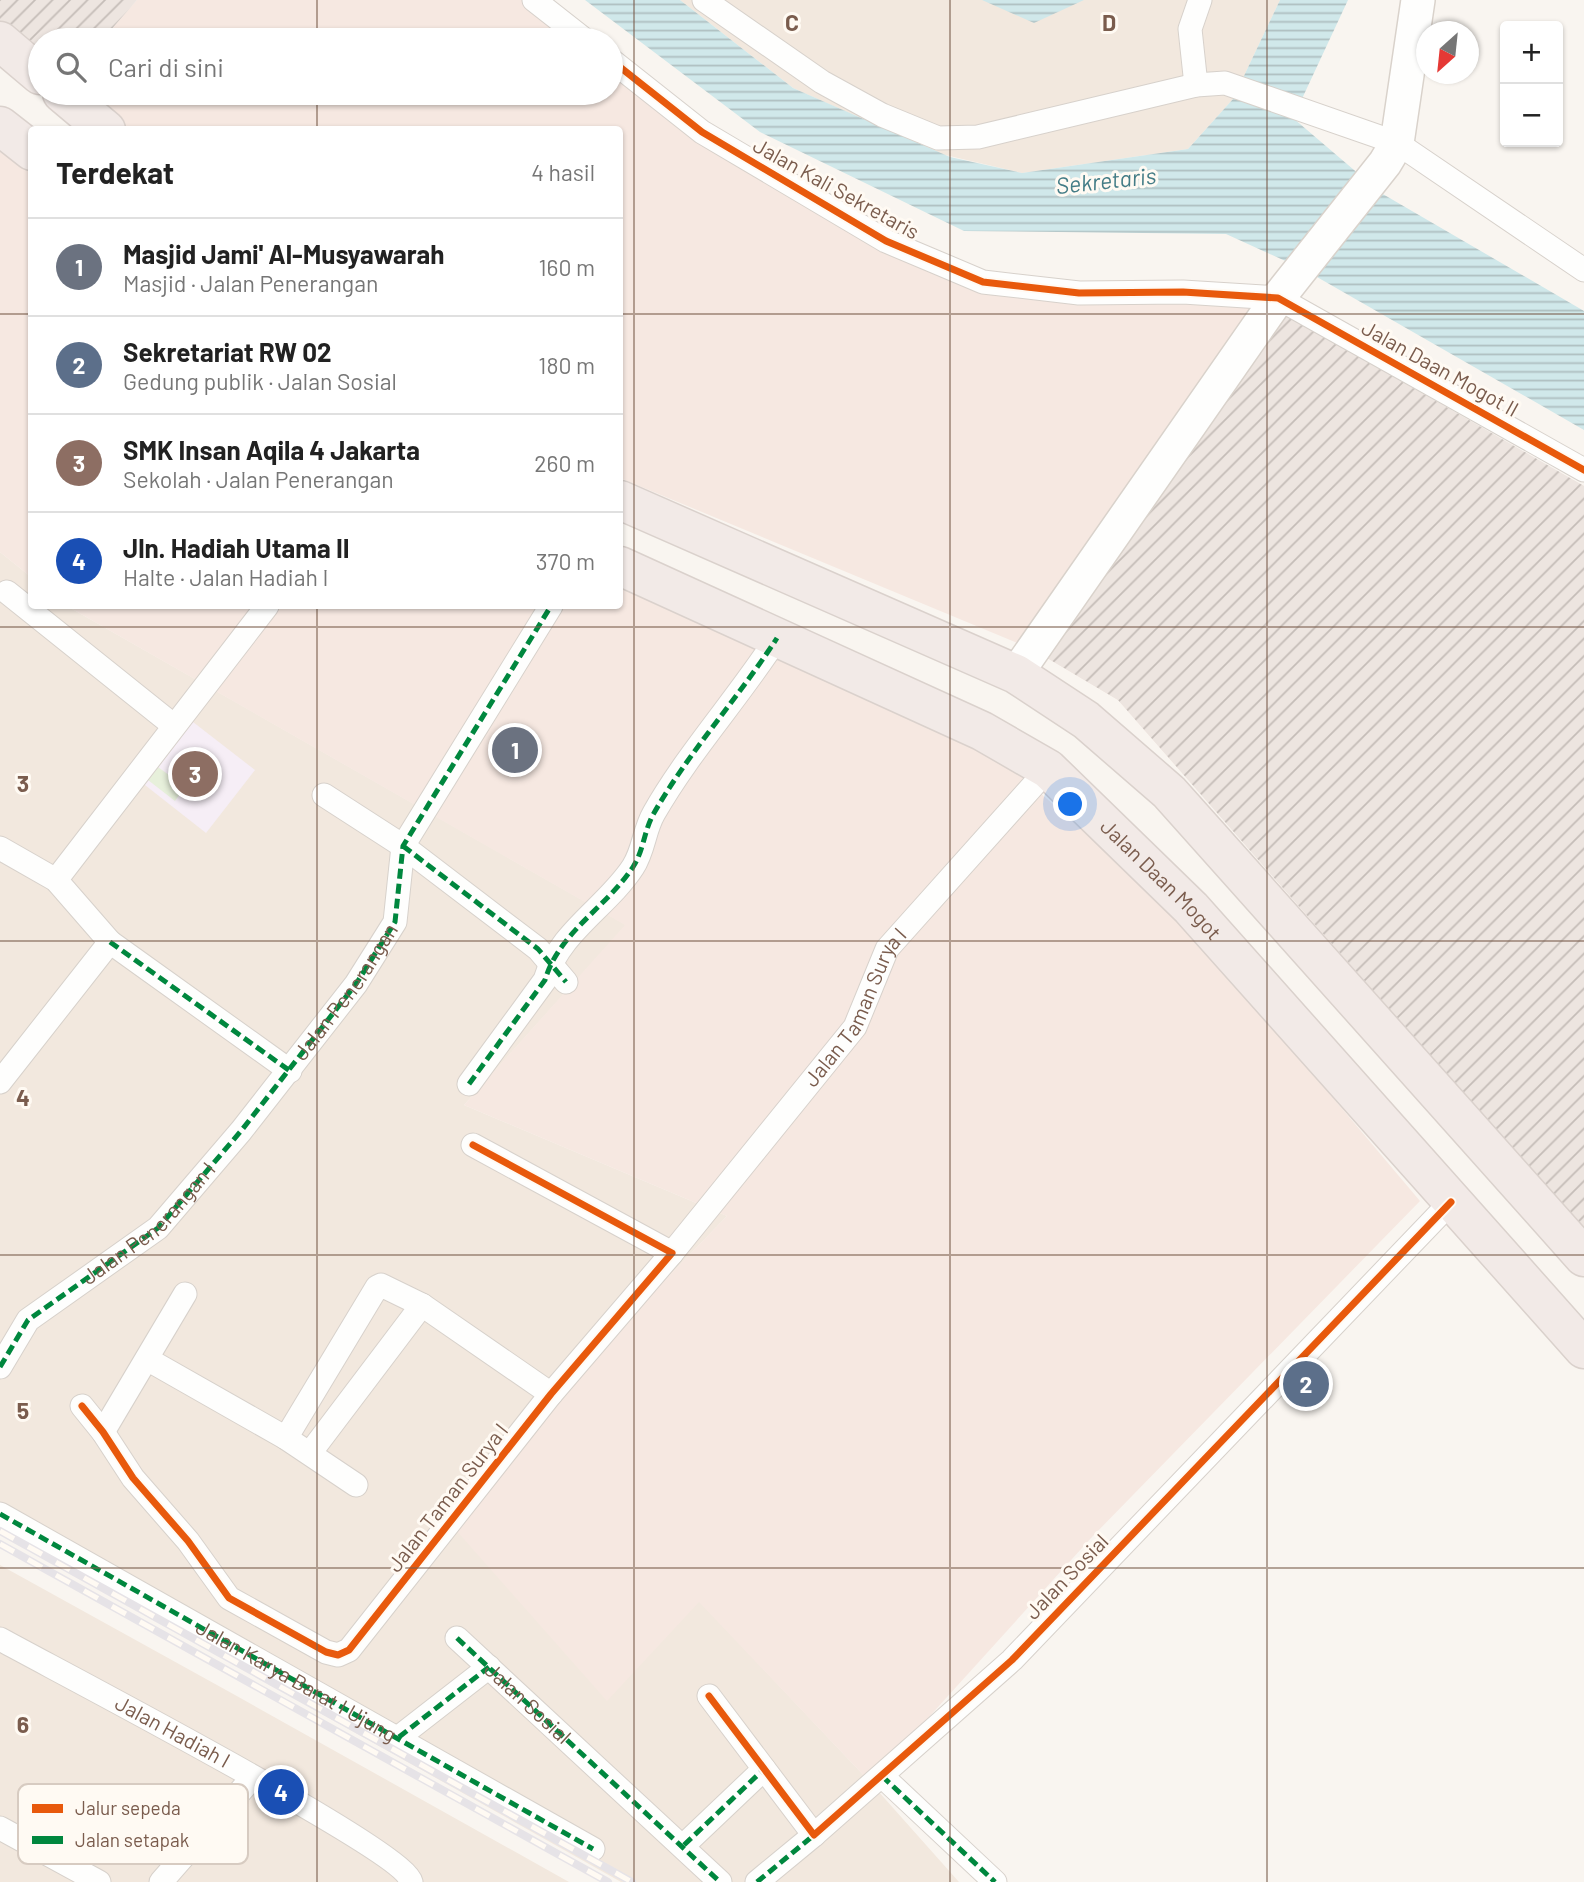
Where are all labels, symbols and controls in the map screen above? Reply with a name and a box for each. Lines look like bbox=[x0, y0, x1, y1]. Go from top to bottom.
text: C bbox=[785, 8, 799, 36]
text: D bbox=[1102, 8, 1116, 36]
north arrow bbox=[1416, 21, 1479, 84]
map controls bbox=[1500, 21, 1563, 147]
button: + bbox=[1500, 21, 1563, 84]
search box bbox=[28, 28, 623, 105]
icon: search bbox=[52, 48, 90, 86]
text: Cari di sini bbox=[108, 51, 224, 82]
button: − bbox=[1500, 84, 1563, 147]
street label: Jalan Kali Sekretaris bbox=[749, 132, 924, 244]
text: Terdekat bbox=[56, 154, 174, 190]
text: 4 hasil bbox=[531, 158, 595, 186]
water label: Sekretaris bbox=[1054, 161, 1158, 199]
text: Masjid Jami' Al-Musyawarah bbox=[123, 238, 445, 269]
text: 1 bbox=[75, 253, 83, 281]
text: 160 m bbox=[538, 253, 595, 281]
text: Masjid · Jalan Penerangan bbox=[123, 269, 378, 297]
street label: Jalan Daan Mogot II bbox=[1358, 314, 1524, 421]
text: Sekretariat RW 02 bbox=[123, 336, 332, 367]
text: 2 bbox=[73, 351, 85, 379]
text: 180 m bbox=[538, 351, 595, 379]
text: Gedung publik · Jalan Sosial bbox=[123, 367, 397, 395]
text: SMK Insan Aqila 4 Jakarta bbox=[123, 434, 420, 465]
text: 3 bbox=[73, 449, 85, 477]
text: 260 m bbox=[534, 449, 595, 477]
text: Sekolah · Jalan Penerangan bbox=[123, 465, 394, 493]
text: Jln. Hadiah Utama II bbox=[123, 532, 350, 563]
text: 4 bbox=[72, 547, 86, 575]
text: 370 m bbox=[536, 547, 595, 575]
text: Halte · Jalan Hadiah I bbox=[123, 563, 328, 591]
pin: 1 bbox=[492, 724, 538, 776]
pin: 3 bbox=[172, 748, 218, 800]
text: 3 bbox=[17, 769, 29, 797]
your location bbox=[1053, 787, 1087, 821]
street label: Jalan Daan Mogot bbox=[1096, 813, 1227, 944]
street label: Jalan Penerangan bbox=[287, 918, 402, 1064]
street label: Jalan Taman Surya I bbox=[798, 922, 911, 1091]
text: 4 bbox=[16, 1083, 30, 1111]
street label: Jalan Penerangan I bbox=[76, 1156, 220, 1289]
pin: 2 bbox=[1283, 1358, 1329, 1410]
text: 5 bbox=[17, 1396, 29, 1424]
street label: Jalan Taman Surya I bbox=[381, 1418, 513, 1576]
street label: Jalan Sosial bbox=[1019, 1528, 1113, 1624]
street label: Jalan Karya Barat I Ujung bbox=[192, 1613, 401, 1746]
street label: Jalan Sosial bbox=[480, 1656, 577, 1748]
street label: Jalan Hadiah I bbox=[111, 1689, 235, 1772]
text: 6 bbox=[17, 1710, 29, 1738]
pin: 4 bbox=[258, 1766, 304, 1818]
legend bbox=[18, 1784, 248, 1864]
text: Jalur sepeda bbox=[75, 1796, 181, 1819]
text: Jalan setapak bbox=[75, 1828, 189, 1851]

